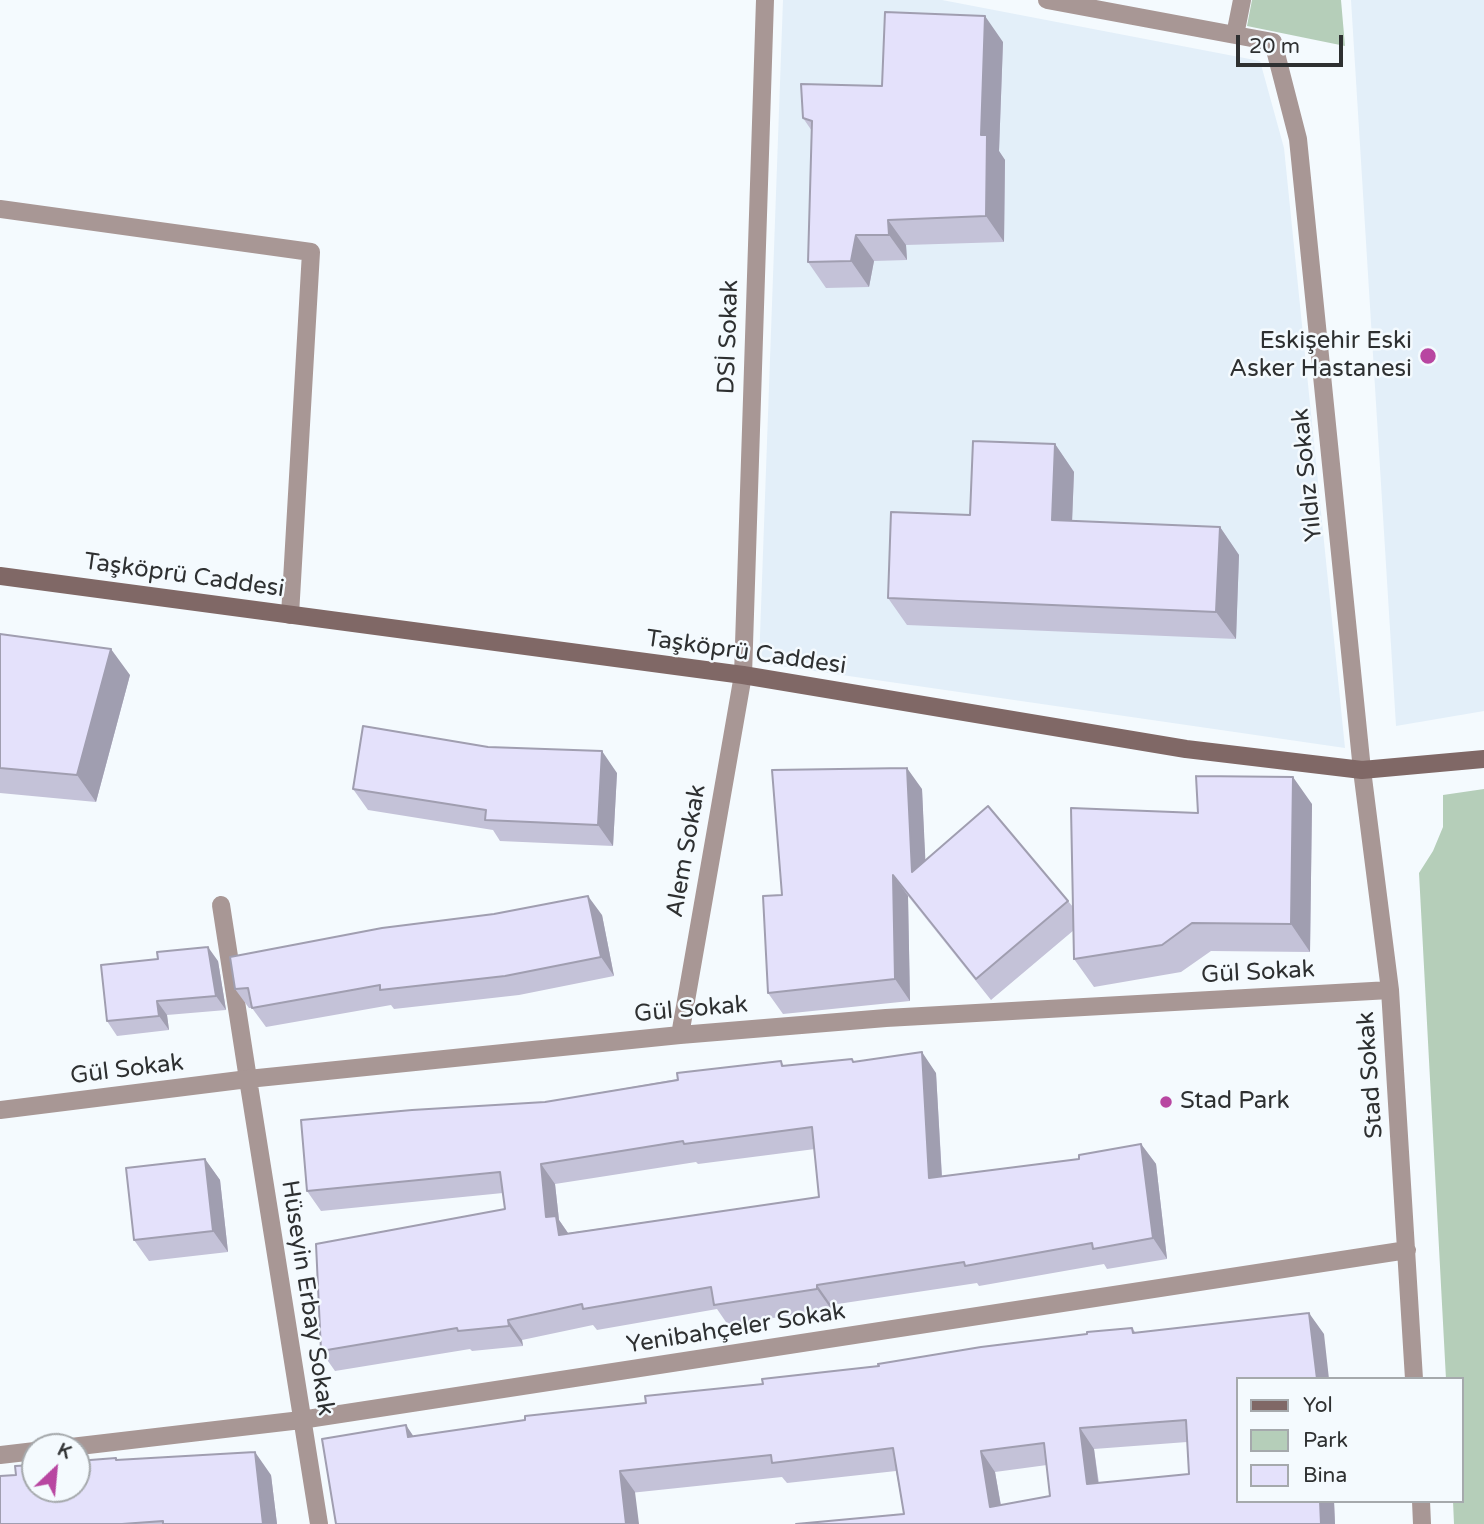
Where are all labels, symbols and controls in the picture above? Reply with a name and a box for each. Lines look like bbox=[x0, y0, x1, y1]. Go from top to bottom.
scale bar bbox=[1239, 21, 1346, 65]
text: 20 m bbox=[1249, 34, 1300, 59]
street label: DSİ Sokak bbox=[713, 279, 745, 395]
place label: Eskişehir Eski Asker Hastanesi bbox=[1229, 328, 1412, 384]
marker: Eskişehir Eski Asker Hastanesi bbox=[1418, 346, 1438, 366]
street label: Yıldız Sokak bbox=[1287, 407, 1329, 543]
street label: Taşköprü Caddesi bbox=[82, 548, 286, 604]
street label: Taşköprü Caddesi bbox=[644, 625, 848, 681]
street label: Alem Sokak bbox=[661, 782, 713, 920]
street label: Gül Sokak bbox=[1200, 956, 1316, 990]
street label: Gül Sokak bbox=[633, 991, 749, 1029]
street label: Stad Sokak bbox=[1352, 1011, 1390, 1139]
street label: Gül Sokak bbox=[69, 1049, 185, 1091]
place label: Stad Park bbox=[1180, 1088, 1290, 1116]
marker: Stad Park bbox=[1158, 1094, 1174, 1110]
street label: Hüseyin Erbay Sokak bbox=[274, 1178, 340, 1418]
street label: Yenibahçeler Sokak bbox=[625, 1297, 847, 1361]
legend bbox=[1236, 1377, 1463, 1503]
text: Yol bbox=[1303, 1393, 1333, 1418]
text: Park bbox=[1303, 1428, 1348, 1453]
north arrow bbox=[21, 1433, 91, 1503]
text: K bbox=[54, 1438, 75, 1464]
text: Bina bbox=[1303, 1463, 1347, 1488]

